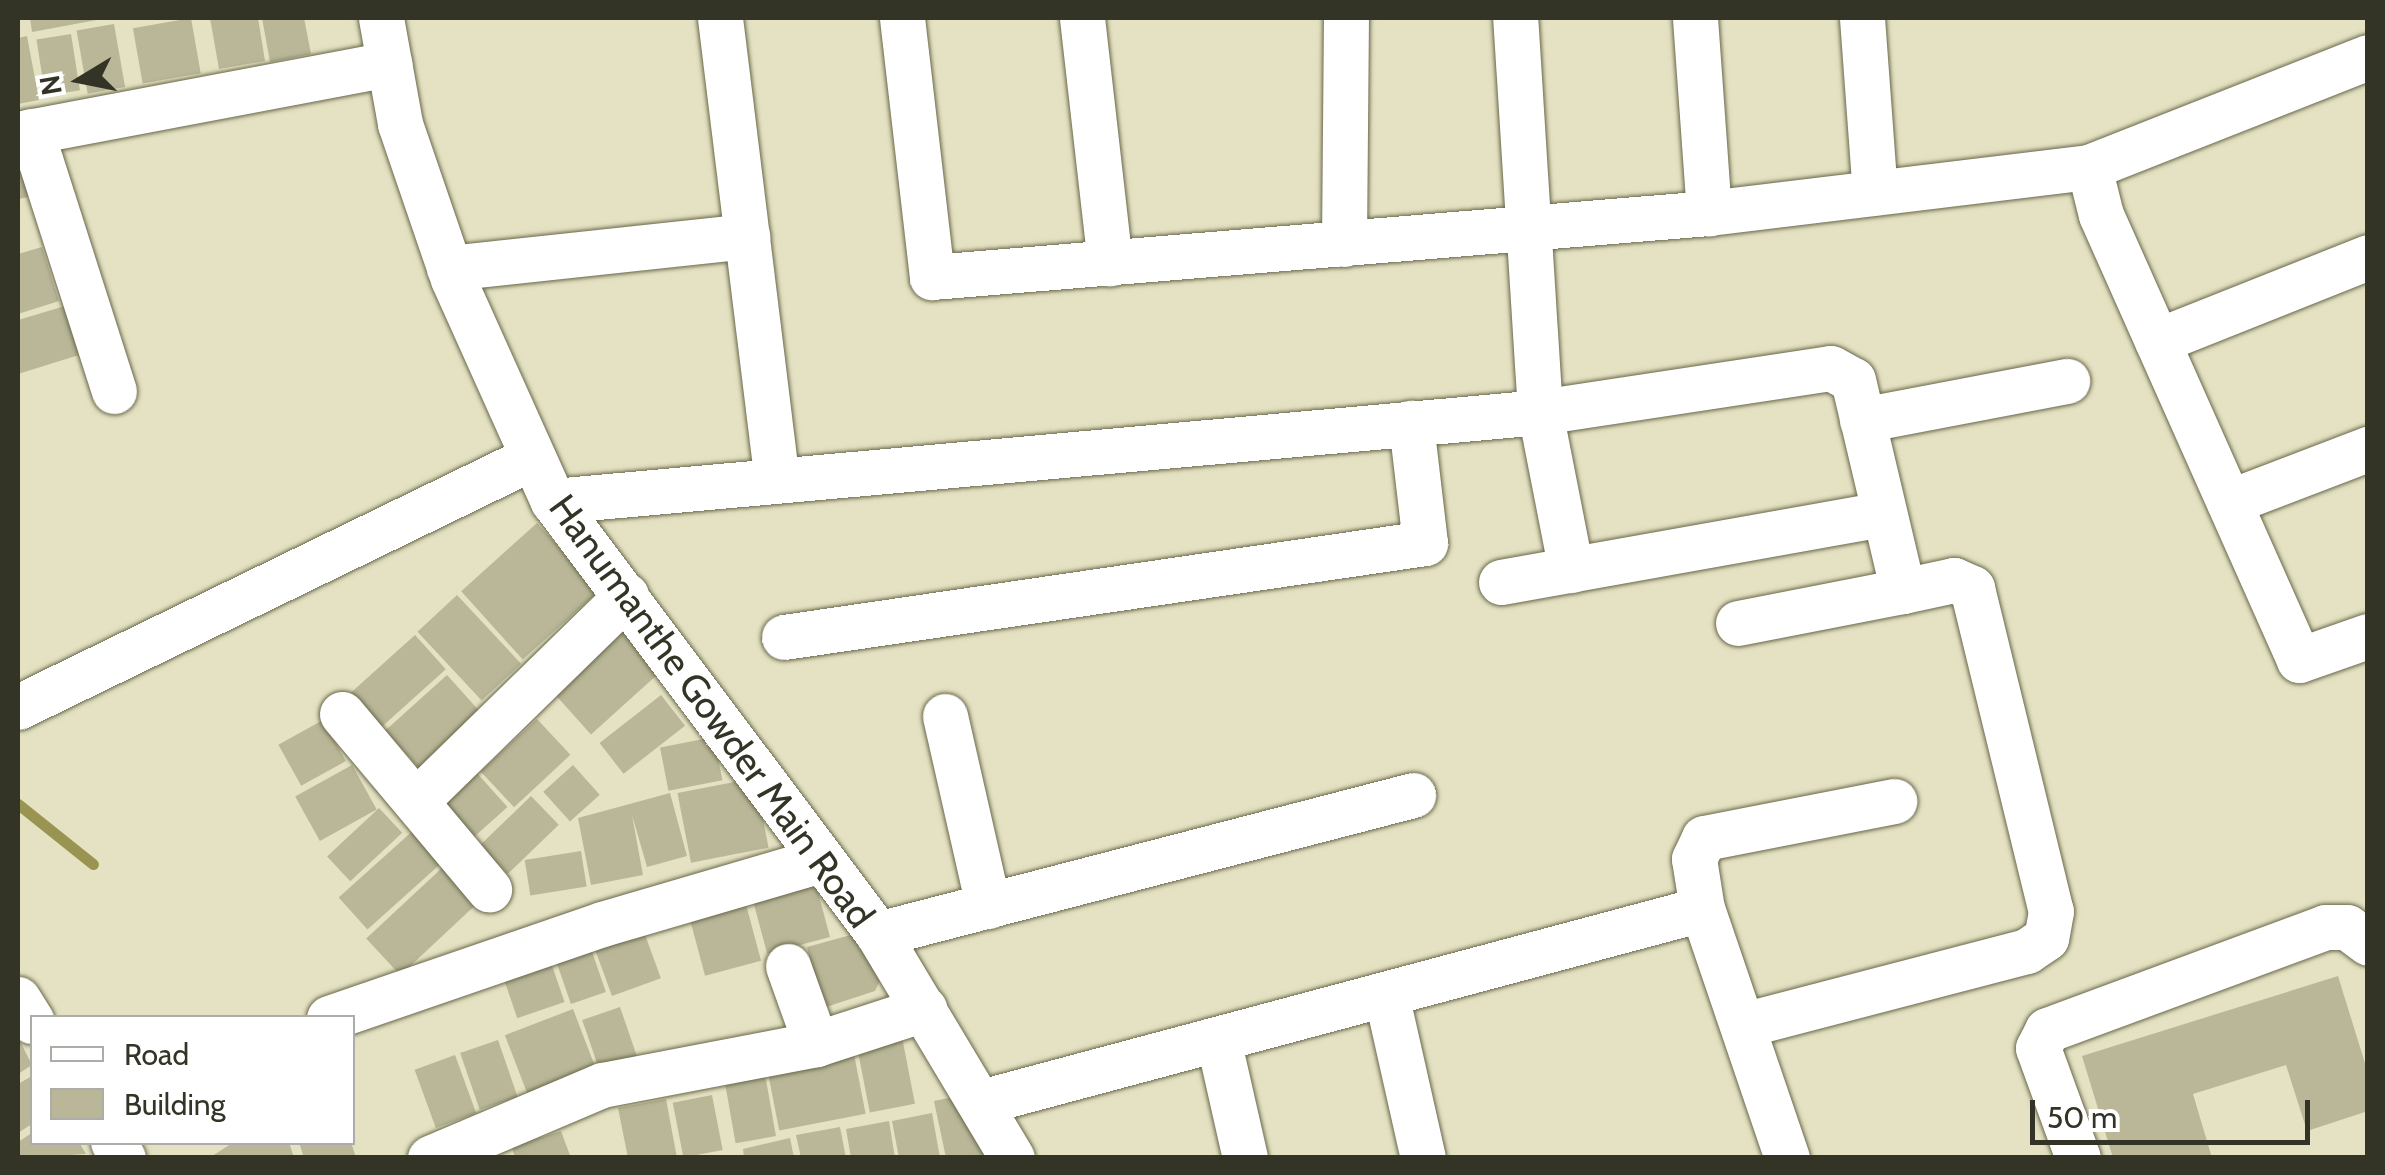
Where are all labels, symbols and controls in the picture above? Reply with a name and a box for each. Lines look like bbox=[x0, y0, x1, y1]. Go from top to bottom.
north arrow bbox=[30, 30, 130, 130]
text: N bbox=[32, 73, 69, 98]
street label: Hanumanthe Gowder Main Road bbox=[540, 486, 884, 936]
legend bbox=[30, 1015, 355, 1145]
text: Road bbox=[124, 1036, 189, 1073]
scale bar bbox=[2035, 1080, 2315, 1142]
text: Building bbox=[124, 1086, 226, 1123]
text: 50 m bbox=[2047, 1099, 2117, 1136]

